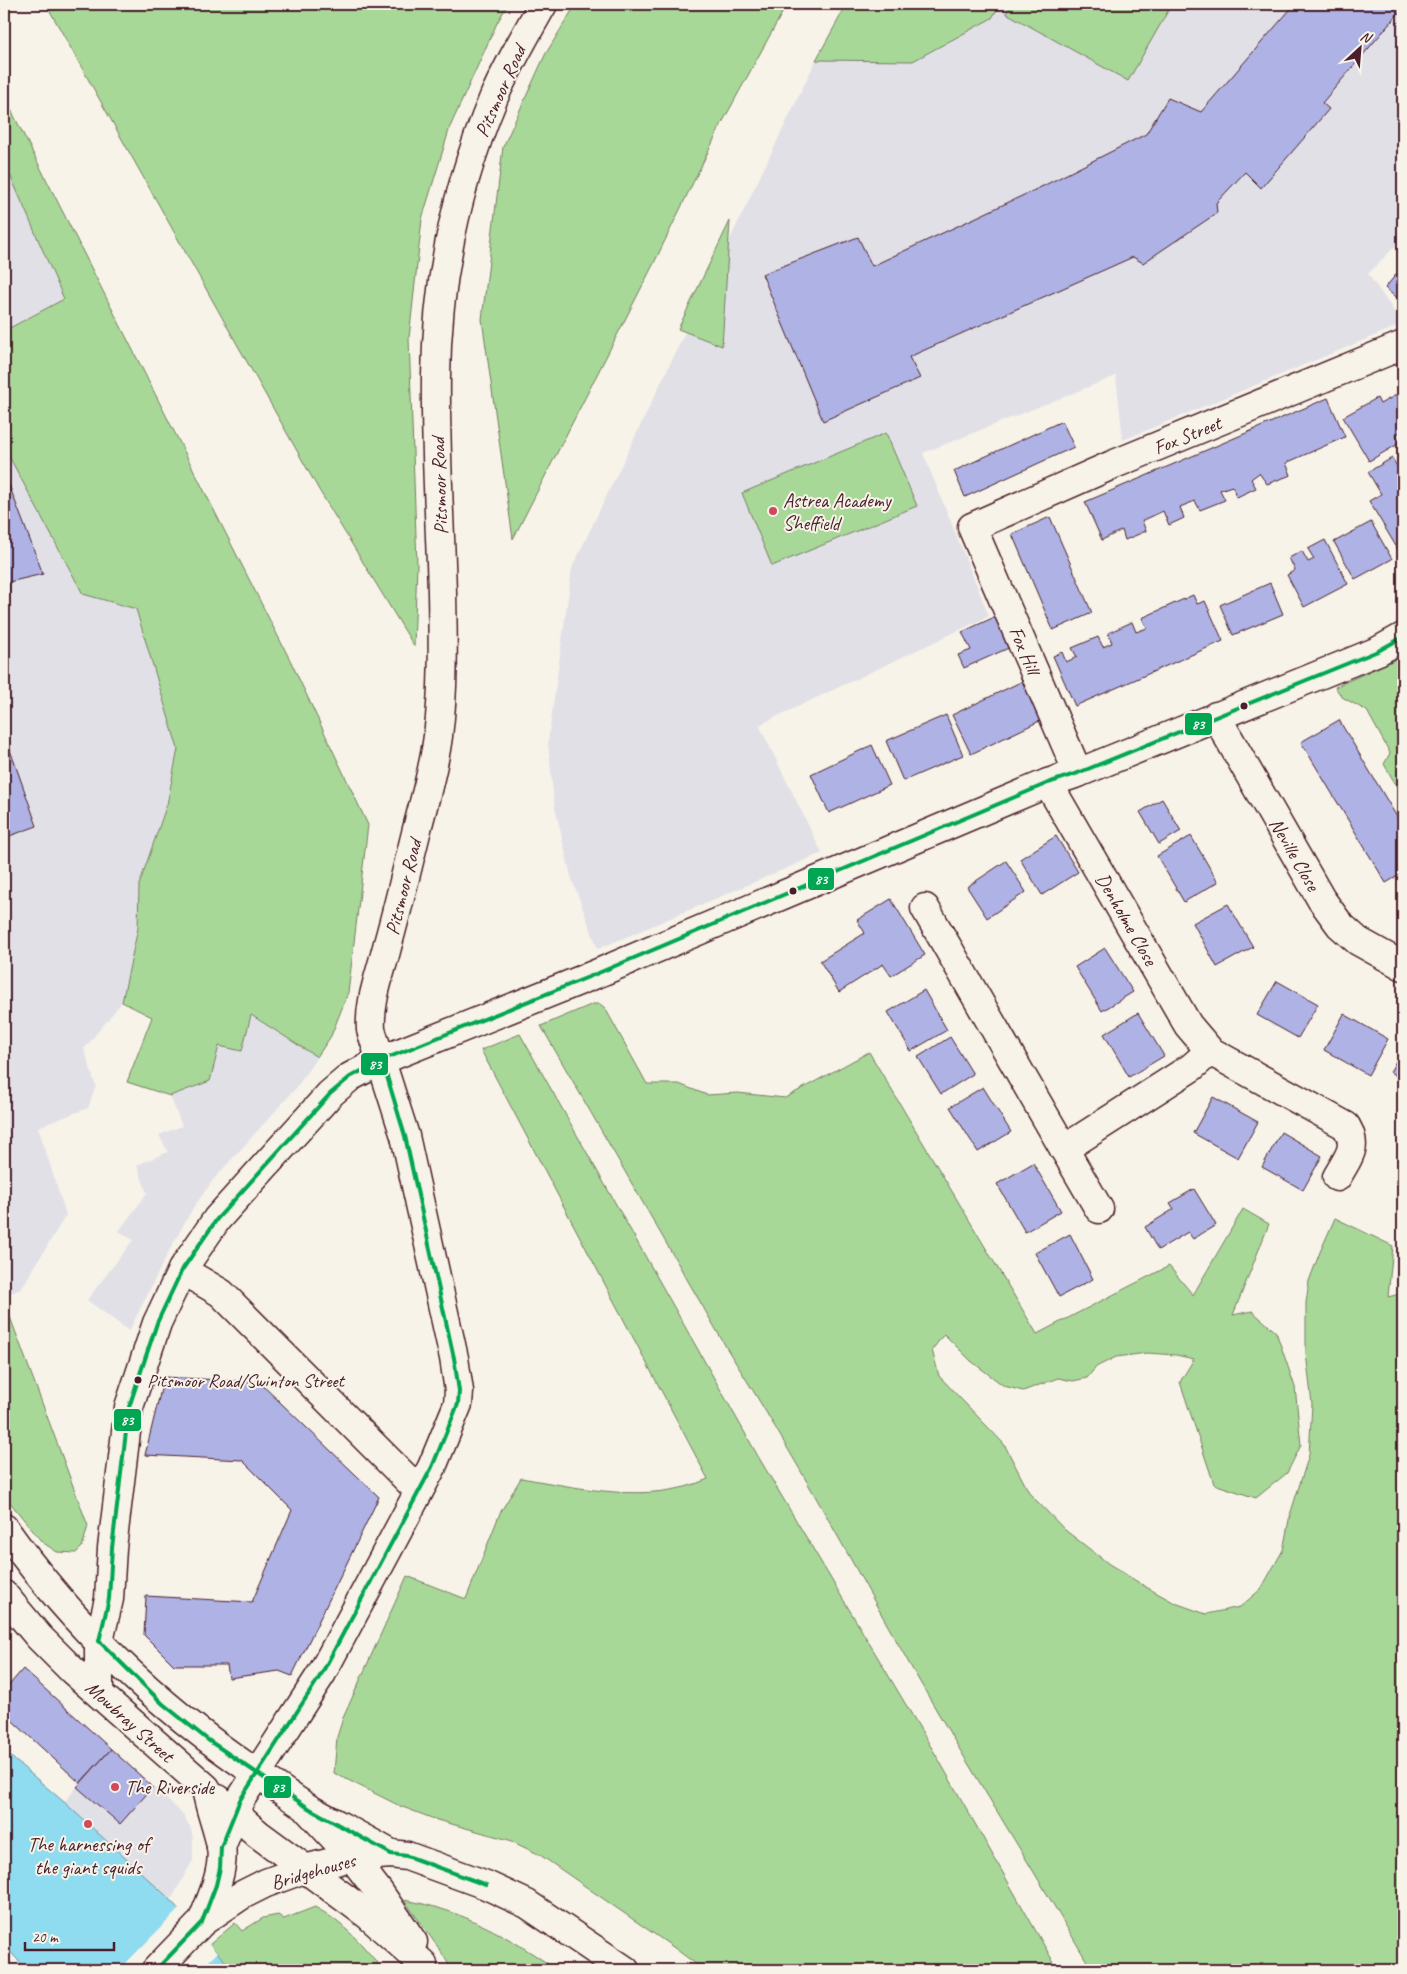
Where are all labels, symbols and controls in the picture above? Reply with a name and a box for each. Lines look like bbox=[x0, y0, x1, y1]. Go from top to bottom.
north arrow bbox=[1334, 22, 1384, 72]
text: N bbox=[1358, 27, 1375, 47]
street label: Pitsmoor Road bbox=[469, 39, 533, 141]
street label: Fox Street bbox=[1150, 410, 1227, 460]
street label: Pitsmoor Road bbox=[425, 434, 454, 535]
place label: Astrea Academy Sheffield bbox=[783, 488, 893, 536]
marker: Astrea Academy Sheffield bbox=[767, 505, 779, 517]
street label: Fox Hill bbox=[1003, 623, 1047, 681]
unlabelled marker bbox=[1239, 701, 1249, 711]
line badge: 83 bbox=[1184, 712, 1213, 736]
text: 83 bbox=[1192, 716, 1206, 733]
street label: Neville Close bbox=[1264, 813, 1326, 897]
street label: Pitsmoor Road bbox=[380, 834, 428, 937]
line badge: 83 bbox=[807, 867, 835, 891]
street label: Denholme Close bbox=[1090, 869, 1164, 971]
text: 83 bbox=[815, 871, 829, 888]
unlabelled marker bbox=[788, 886, 798, 896]
line badge: 83 bbox=[360, 1052, 389, 1076]
text: 83 bbox=[369, 1056, 383, 1073]
place label: Pitsmoor Road/Swinton Street bbox=[147, 1369, 346, 1393]
marker: Pitsmoor Road/Swinton Street bbox=[133, 1375, 143, 1385]
line badge: 83 bbox=[113, 1408, 142, 1432]
text: 83 bbox=[121, 1412, 135, 1429]
street label: Mowbray Street bbox=[80, 1675, 181, 1769]
place label: The Riverside bbox=[125, 1775, 216, 1800]
line badge: 83 bbox=[263, 1775, 292, 1799]
text: 83 bbox=[272, 1779, 286, 1796]
marker: The Riverside bbox=[109, 1781, 121, 1793]
marker: The harnessing of the giant squids bbox=[82, 1818, 94, 1830]
place label: The harnessing of the giant squids bbox=[27, 1832, 154, 1880]
street label: Bridgehouses bbox=[268, 1847, 360, 1895]
scale bar bbox=[25, 1919, 114, 1951]
text: 20 m bbox=[32, 1928, 59, 1947]

